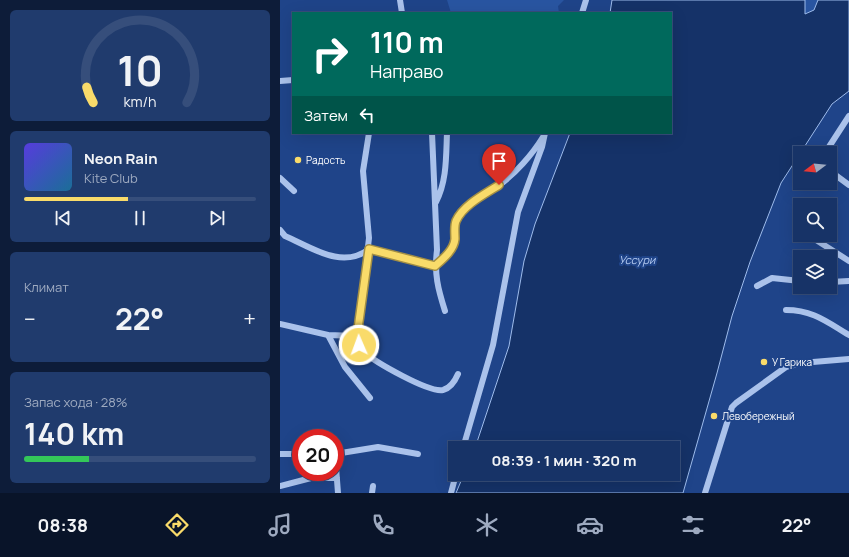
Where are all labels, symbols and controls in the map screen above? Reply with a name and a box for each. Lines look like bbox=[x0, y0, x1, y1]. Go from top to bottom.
text: 110 m bbox=[370, 23, 444, 61]
icon: right bbox=[304, 28, 356, 80]
text: 10 bbox=[117, 42, 163, 98]
text: Направо bbox=[370, 59, 444, 83]
text: km/h bbox=[123, 92, 157, 111]
icon: left bbox=[356, 104, 378, 126]
text: Затем bbox=[304, 105, 348, 126]
pin bbox=[482, 144, 516, 185]
north arrow bbox=[793, 146, 837, 190]
map controls bbox=[793, 146, 837, 294]
text: Neon Rain bbox=[84, 148, 158, 169]
icon: arrive bbox=[488, 150, 510, 172]
place label: Радость bbox=[306, 153, 345, 167]
marker: Радость bbox=[293, 155, 303, 165]
text: Kite Club bbox=[84, 169, 138, 187]
button: search bbox=[793, 198, 837, 242]
icon: previous bbox=[52, 207, 74, 229]
icon: pause bbox=[129, 207, 151, 229]
icon: next bbox=[206, 207, 228, 229]
button: layers bbox=[793, 250, 837, 294]
water label: Уссури bbox=[619, 252, 656, 267]
text: Климат bbox=[24, 278, 69, 296]
text: 22° bbox=[115, 298, 164, 339]
text: − bbox=[24, 304, 36, 334]
text: + bbox=[243, 304, 256, 334]
position arrow bbox=[338, 324, 380, 366]
place label: У Гарика bbox=[772, 355, 812, 369]
marker: У Гарика bbox=[759, 357, 769, 367]
text: Запас хода · 28% bbox=[24, 393, 128, 411]
place label: Левобережный bbox=[722, 409, 795, 423]
marker: Левобережный bbox=[709, 411, 719, 421]
text: 140 km bbox=[24, 413, 124, 454]
speed limit sign: 20 bbox=[292, 429, 344, 481]
text: 08:39 · 1 мин · 320 m bbox=[491, 450, 637, 471]
icon: directions bbox=[163, 511, 191, 539]
icon: music bbox=[266, 511, 294, 539]
icon: phone bbox=[369, 511, 397, 539]
icon: climate bbox=[473, 511, 501, 539]
icon: car bbox=[576, 511, 604, 539]
icon: filters bbox=[679, 511, 707, 539]
text: 08:38 bbox=[38, 513, 88, 537]
text: 22° bbox=[782, 513, 811, 537]

